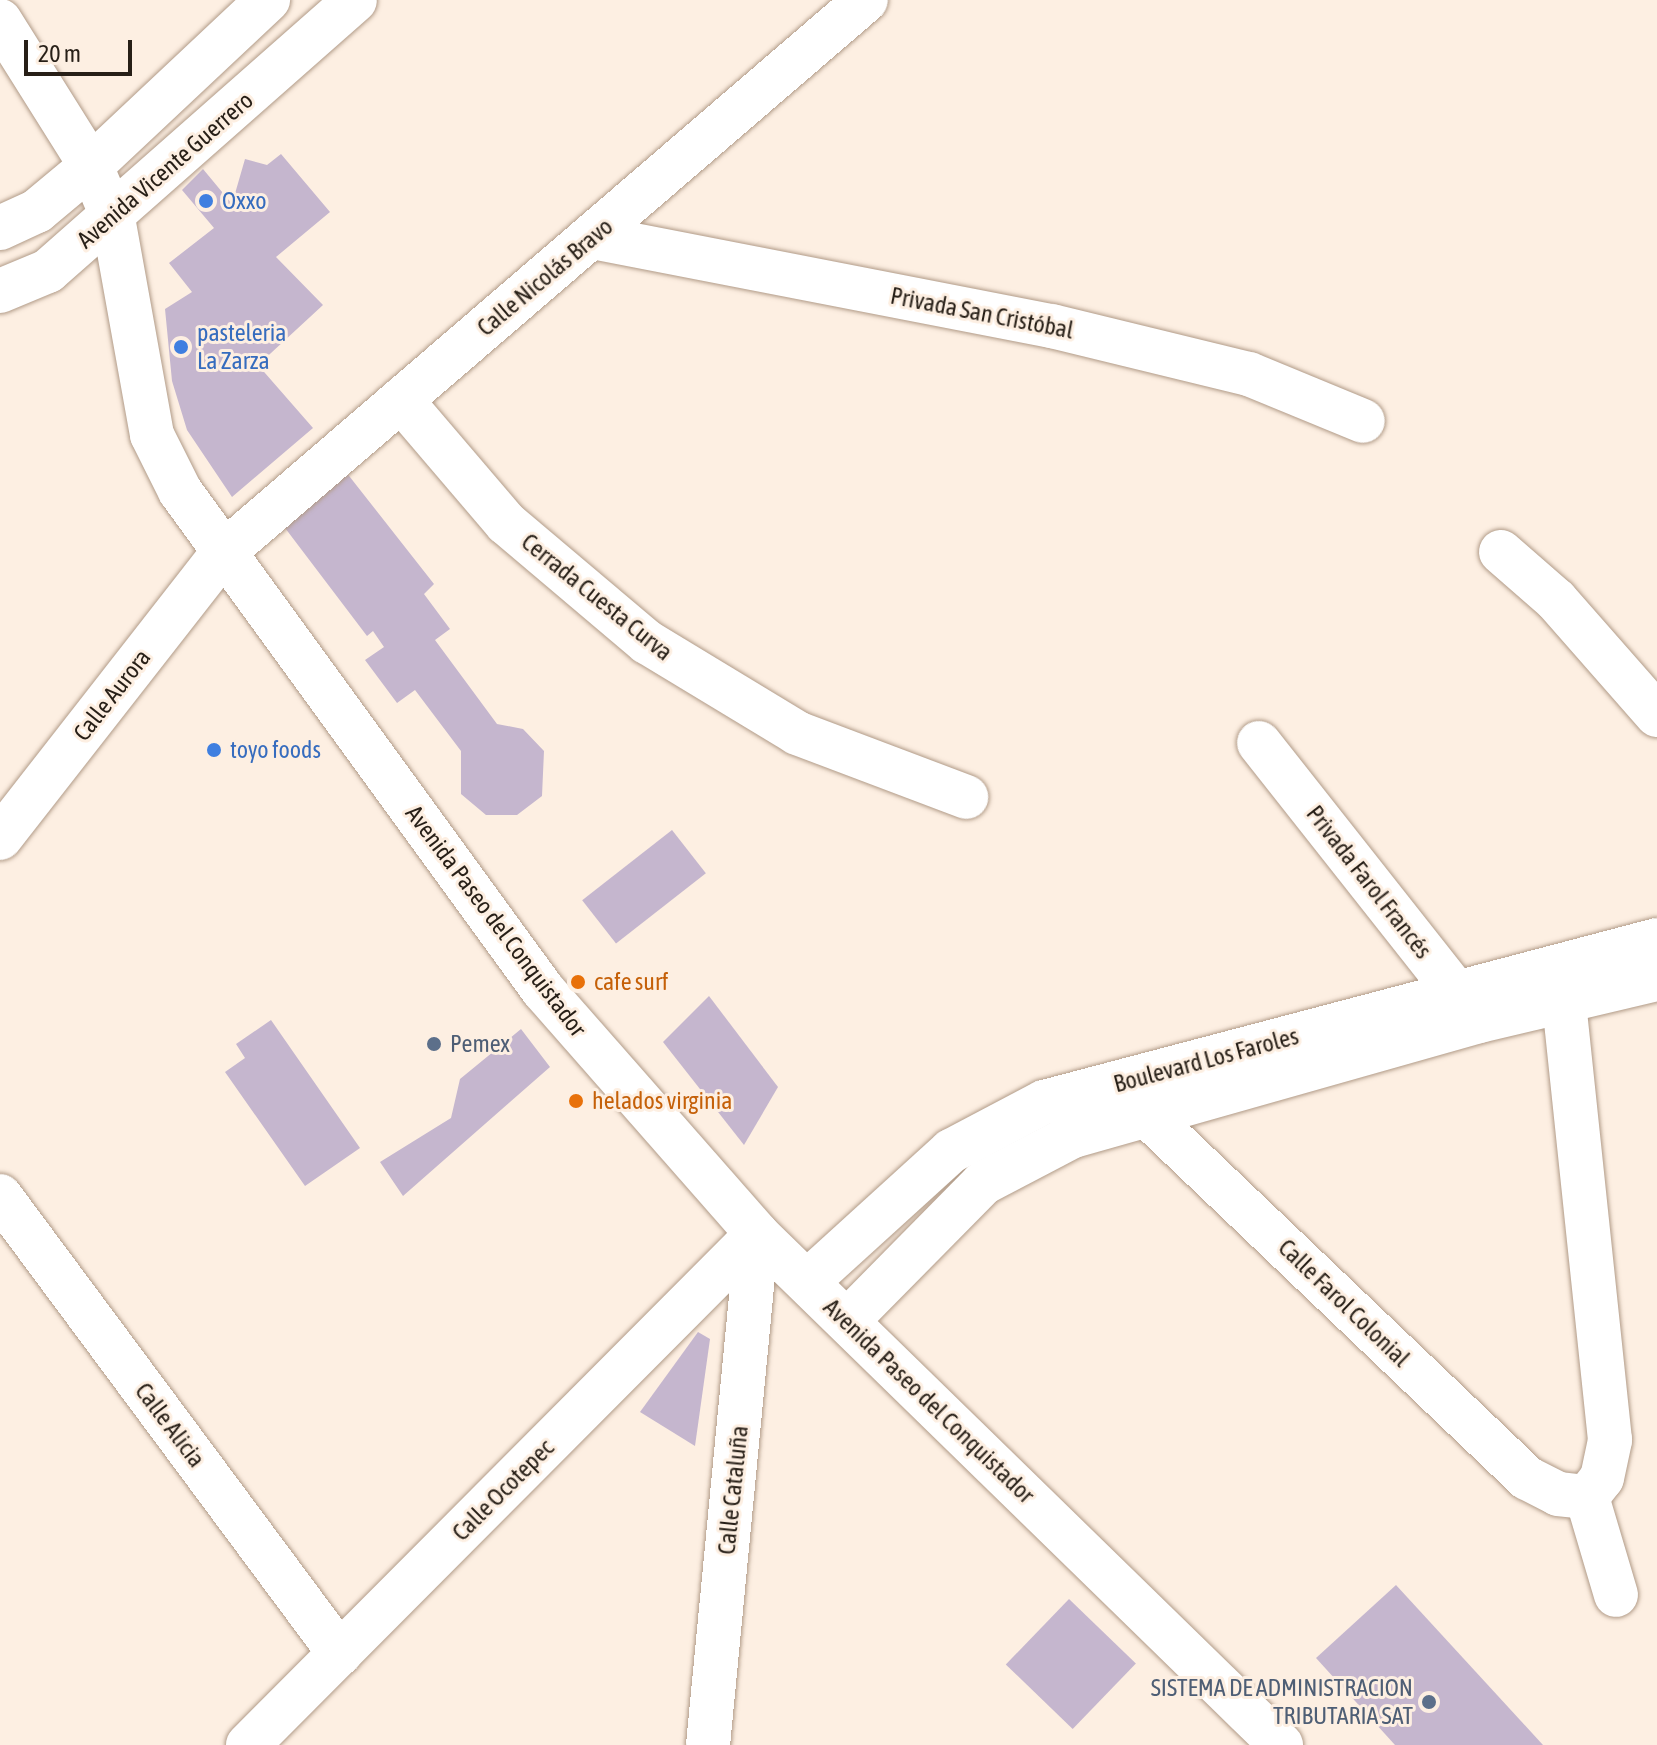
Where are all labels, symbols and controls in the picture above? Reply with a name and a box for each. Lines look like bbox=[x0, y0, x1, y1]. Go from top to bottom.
scale bar bbox=[28, 24, 136, 74]
text: 20 m bbox=[38, 40, 81, 67]
street label: Avenida Vicente Guerrero bbox=[71, 86, 259, 254]
place label: Oxxo bbox=[222, 187, 266, 215]
marker: Oxxo bbox=[197, 192, 215, 210]
street label: Calle Nicolás Bravo bbox=[471, 212, 619, 342]
street label: Privada San Cristóbal bbox=[888, 281, 1076, 345]
place label: pasteleria La Zarza bbox=[197, 319, 286, 375]
marker: pasteleria La Zarza bbox=[172, 338, 190, 356]
street label: Cerrada Cuesta Curva bbox=[516, 527, 678, 667]
street label: Calle Aurora bbox=[67, 644, 157, 746]
place label: toyo foods bbox=[230, 736, 321, 764]
marker: toyo foods bbox=[205, 741, 223, 759]
street label: Avenida Paseo del Conquistador bbox=[400, 800, 592, 1042]
street label: Privada Farol Francés bbox=[1300, 800, 1438, 964]
place label: cafe surf bbox=[594, 968, 668, 996]
marker: cafe surf bbox=[569, 973, 587, 991]
street label: Boulevard Los Faroles bbox=[1110, 1021, 1302, 1099]
place label: Pemex bbox=[450, 1030, 510, 1058]
marker: Pemex bbox=[425, 1035, 443, 1053]
place label: helados virginia bbox=[592, 1087, 732, 1115]
marker: helados virginia bbox=[567, 1092, 585, 1110]
street label: Calle Farol Colonial bbox=[1272, 1233, 1416, 1373]
street label: Avenida Paseo del Conquistador bbox=[818, 1293, 1040, 1509]
street label: Calle Alicia bbox=[129, 1377, 211, 1473]
street label: Calle Cataluña bbox=[712, 1424, 754, 1556]
street label: Calle Ocotepec bbox=[446, 1433, 560, 1547]
place label: SISTEMA DE ADMINISTRACION TRIBUTARIA SAT bbox=[1151, 1674, 1413, 1730]
marker: SISTEMA DE ADMINISTRACION TRIBUTARIA SAT bbox=[1420, 1693, 1438, 1711]

